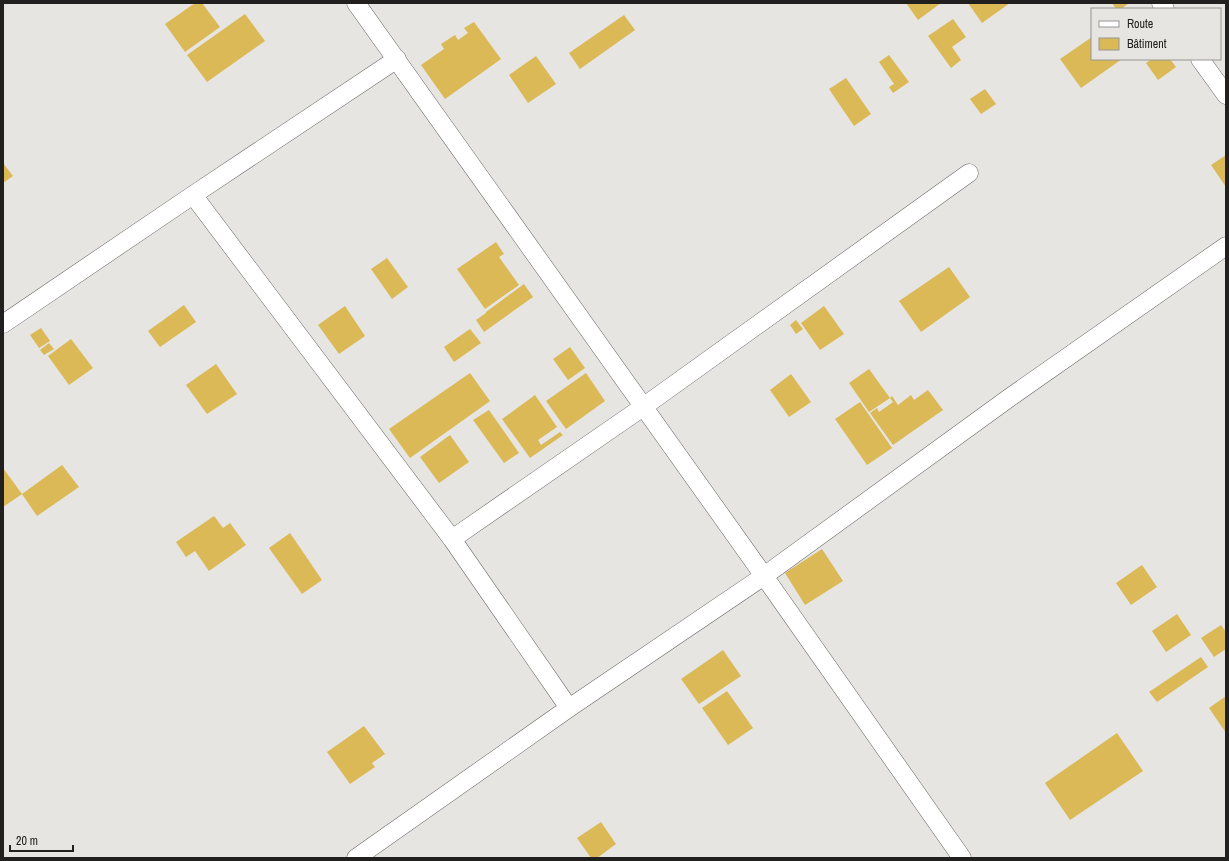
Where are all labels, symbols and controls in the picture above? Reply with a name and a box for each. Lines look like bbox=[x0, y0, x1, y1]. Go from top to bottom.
legend bbox=[1091, 8, 1221, 60]
text: Route bbox=[1127, 16, 1153, 32]
text: Bâtiment bbox=[1127, 36, 1167, 52]
scale bar bbox=[10, 827, 73, 853]
text: 20 m bbox=[16, 833, 38, 849]

